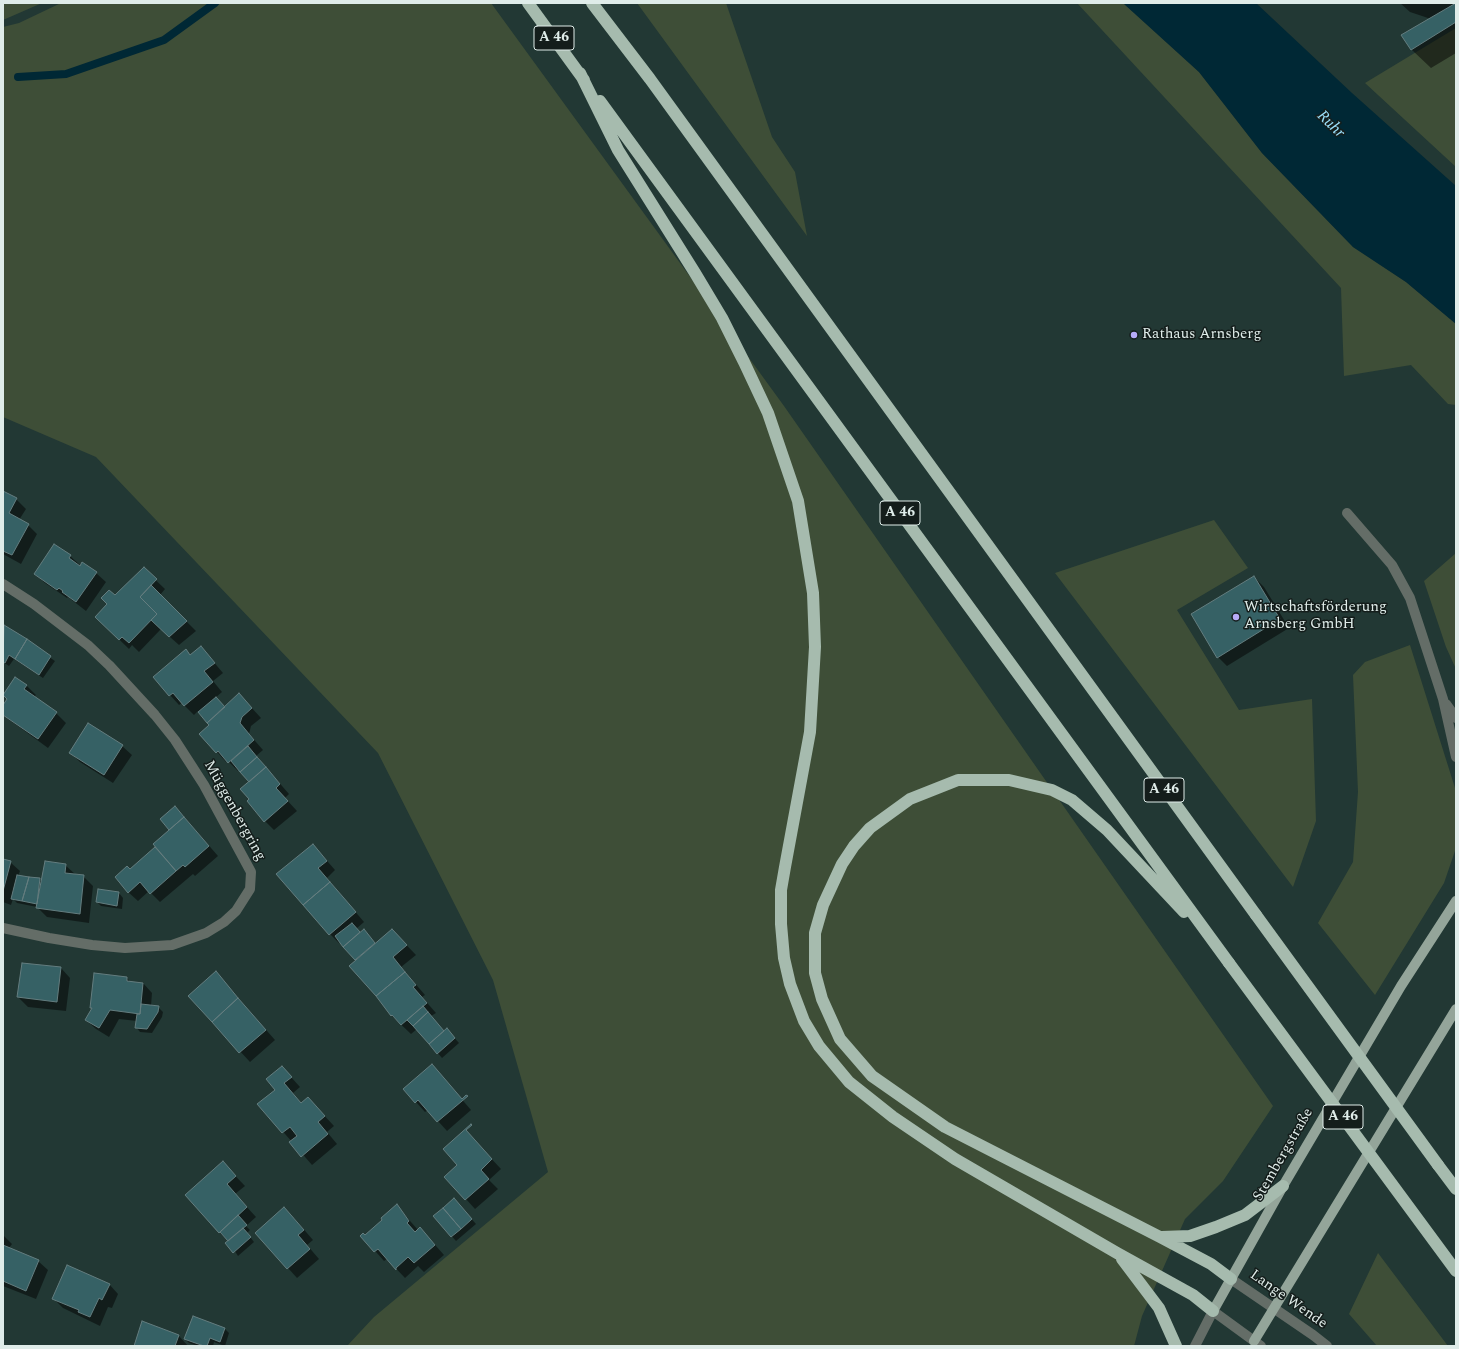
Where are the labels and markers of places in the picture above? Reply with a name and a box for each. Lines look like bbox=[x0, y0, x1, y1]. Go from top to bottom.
place label: Rathaus Arnsberg bbox=[1142, 326, 1261, 344]
marker: Rathaus Arnsberg bbox=[1129, 330, 1139, 340]
place label: Wirtschaftsförderung Arnsberg GmbH bbox=[1244, 599, 1387, 634]
marker: Wirtschaftsförderung Arnsberg GmbH bbox=[1231, 612, 1241, 622]

